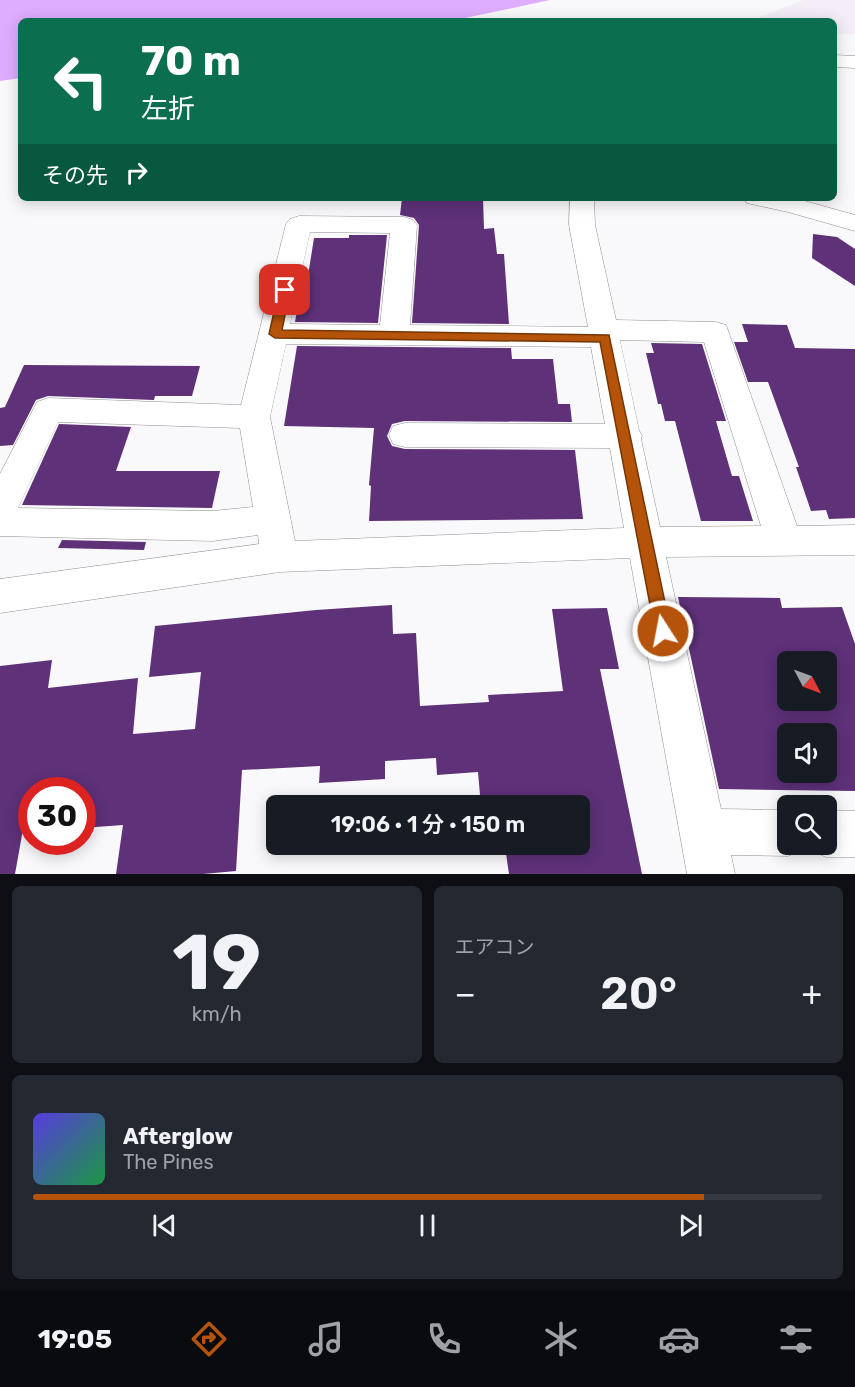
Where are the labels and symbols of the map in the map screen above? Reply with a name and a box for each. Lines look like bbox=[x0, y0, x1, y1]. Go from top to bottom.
pin bbox=[259, 264, 310, 315]
position arrow bbox=[631, 599, 695, 663]
north arrow bbox=[777, 651, 837, 711]
speed limit sign: 30 bbox=[18, 777, 96, 855]

